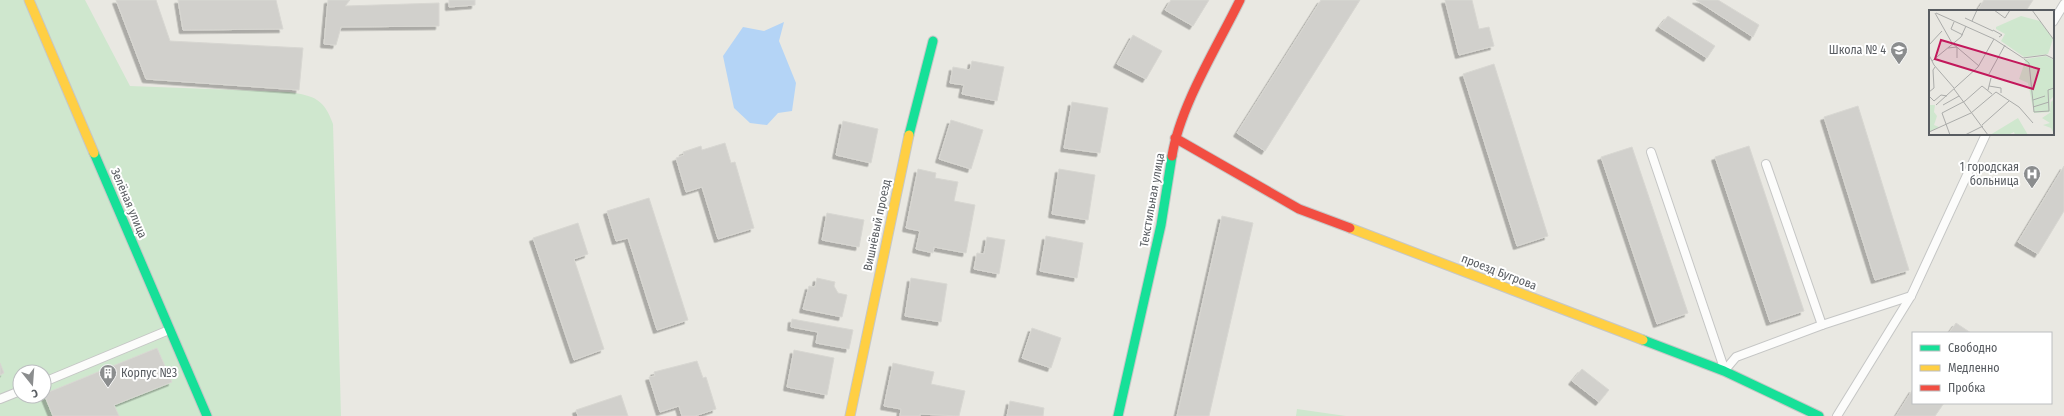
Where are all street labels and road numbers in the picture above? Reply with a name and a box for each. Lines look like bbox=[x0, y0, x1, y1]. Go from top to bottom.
street label: Текстильная улица bbox=[1137, 152, 1167, 248]
street label: Зелёная улица bbox=[108, 166, 150, 240]
street label: Вишнёвый проезд bbox=[860, 178, 894, 272]
street label: проезд Бугрова bbox=[1459, 251, 1539, 293]

